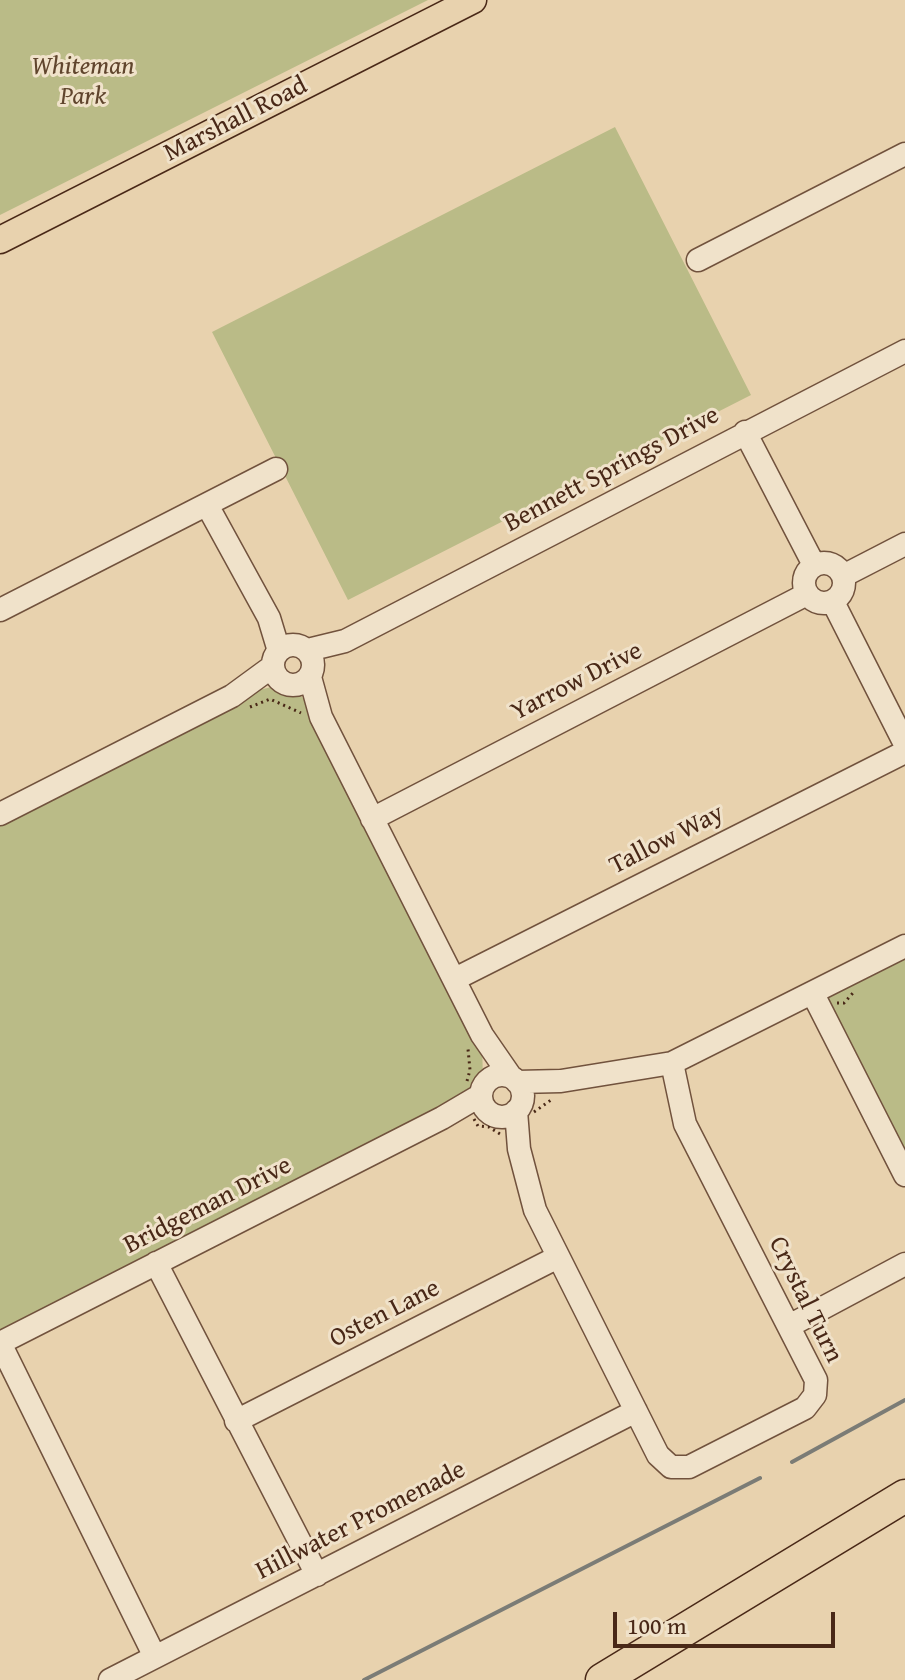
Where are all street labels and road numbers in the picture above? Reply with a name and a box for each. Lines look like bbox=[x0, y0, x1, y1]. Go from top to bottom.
street label: Marshall Road bbox=[159, 71, 313, 169]
street label: Bennett Springs Drive bbox=[499, 400, 725, 540]
street label: Yarrow Drive bbox=[506, 636, 648, 728]
street label: Tallow Way bbox=[605, 798, 729, 882]
street label: Bridgeman Drive bbox=[119, 1150, 297, 1262]
street label: Crystal Turn bbox=[761, 1232, 849, 1368]
street label: Osten Lane bbox=[325, 1273, 445, 1355]
street label: Hillwater Promenade bbox=[251, 1455, 471, 1587]

